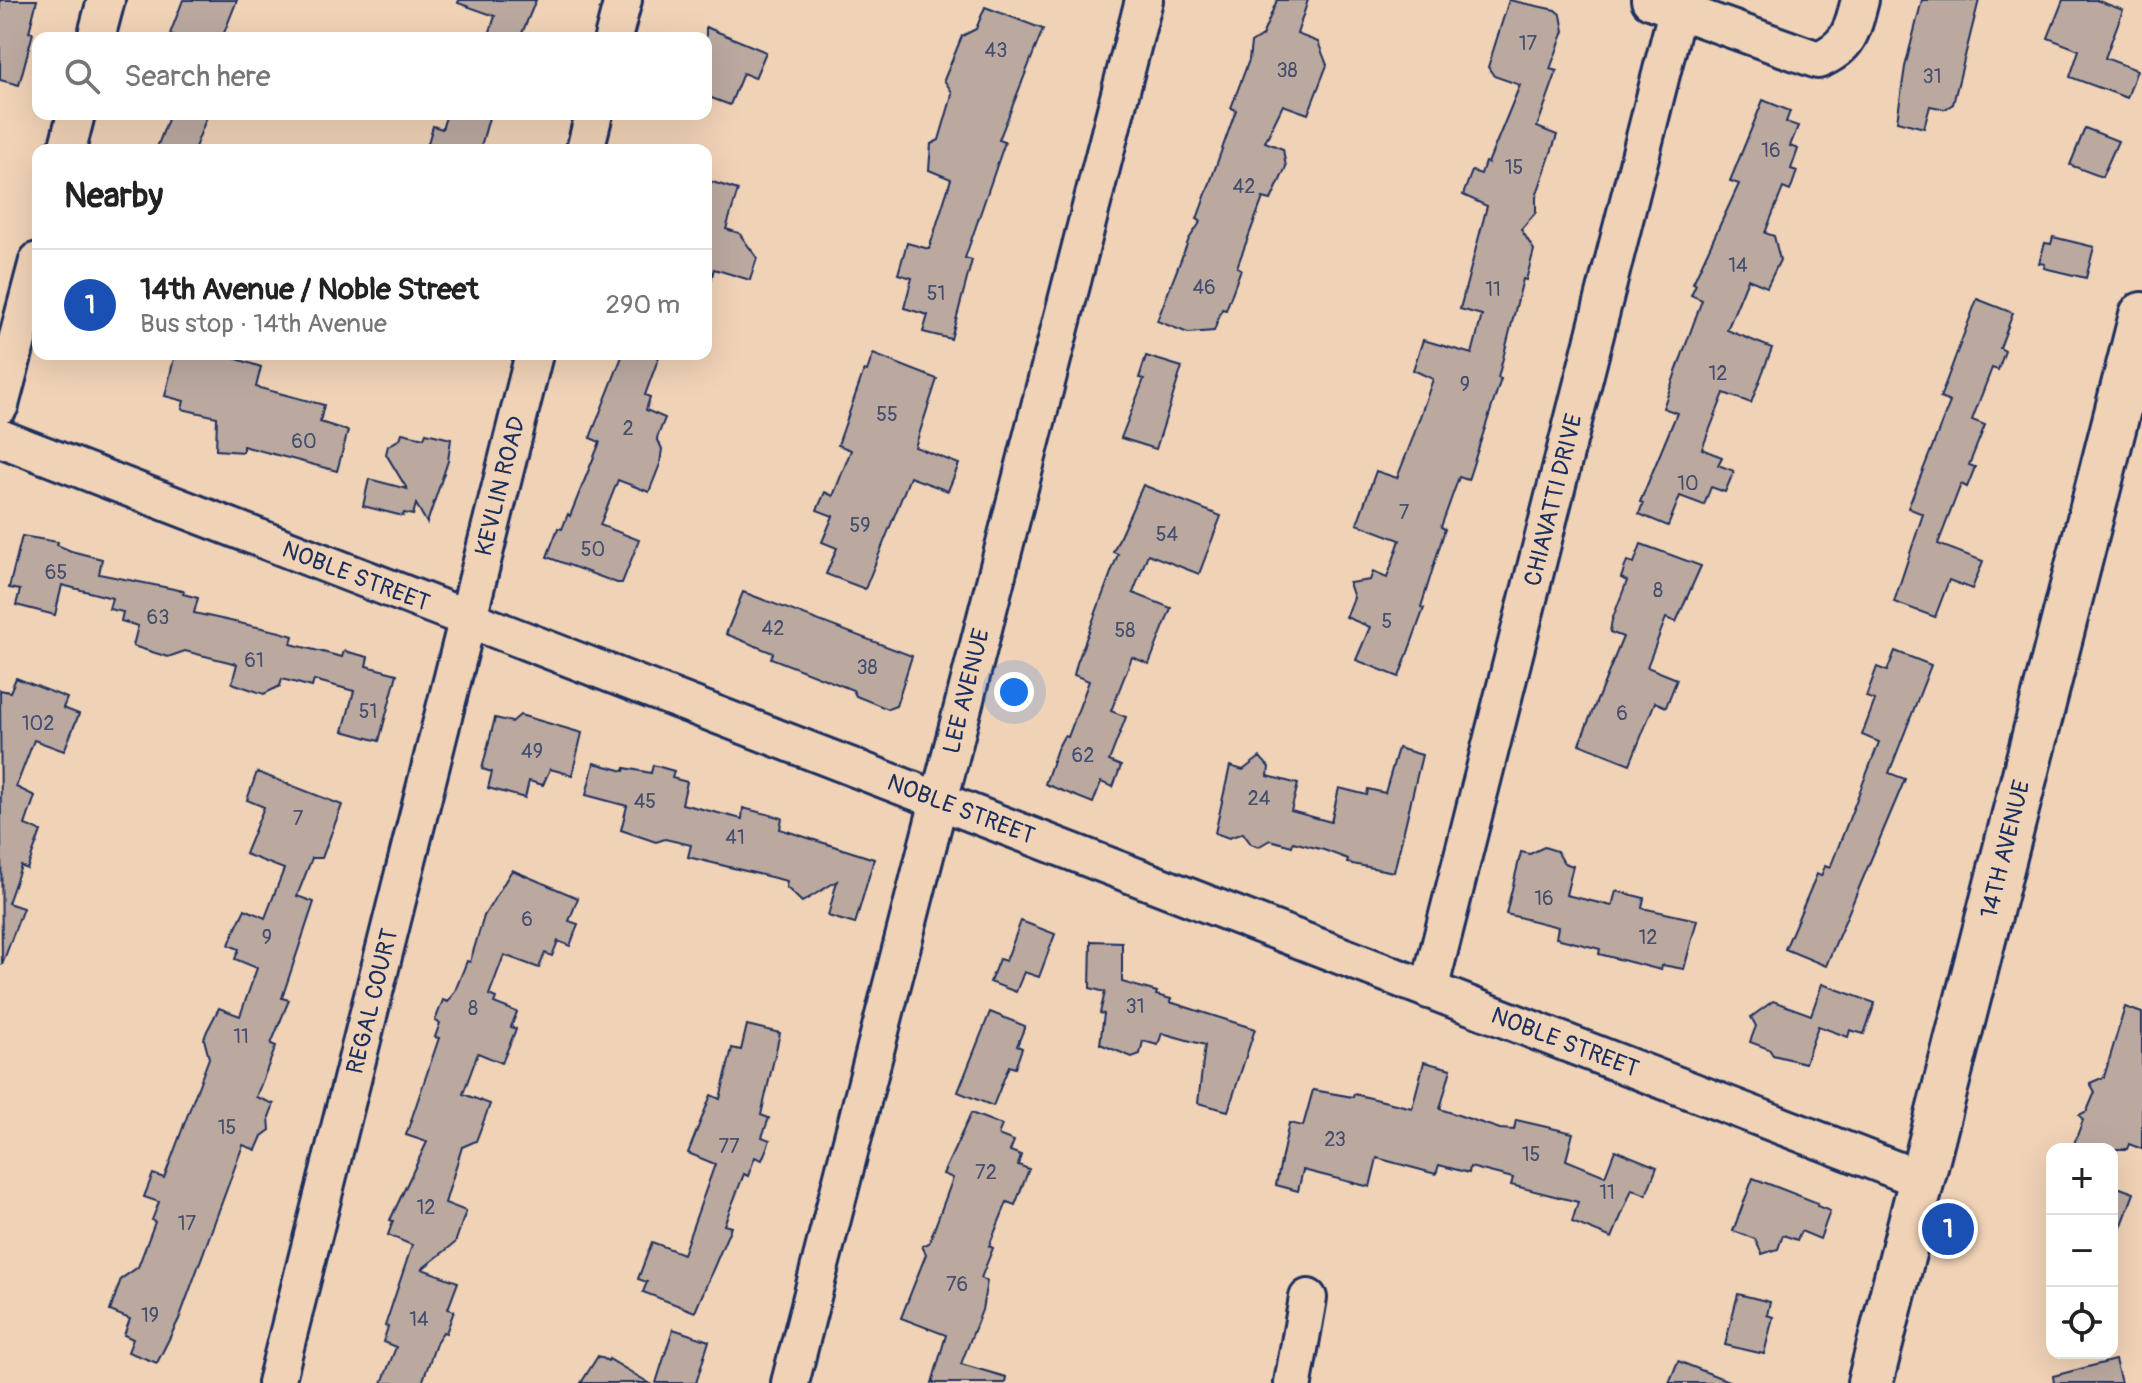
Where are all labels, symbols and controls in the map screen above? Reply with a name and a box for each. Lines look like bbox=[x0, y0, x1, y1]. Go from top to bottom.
house number: 17 bbox=[1519, 31, 1538, 56]
search box bbox=[32, 32, 712, 120]
house number: 43 bbox=[985, 38, 1007, 63]
icon: search bbox=[60, 54, 104, 98]
text: Search here bbox=[124, 58, 271, 95]
house number: 38 bbox=[1276, 58, 1298, 83]
house number: 31 bbox=[1923, 64, 1941, 89]
house number: 16 bbox=[1761, 138, 1781, 163]
house number: 15 bbox=[1505, 155, 1523, 180]
house number: 42 bbox=[1233, 174, 1255, 199]
text: Nearby bbox=[64, 175, 163, 218]
house number: 14 bbox=[1728, 253, 1748, 278]
text: 14th Avenue / Noble Street bbox=[140, 271, 479, 308]
house number: 46 bbox=[1192, 275, 1216, 300]
house number: 11 bbox=[1485, 277, 1501, 302]
house number: 51 bbox=[927, 281, 945, 306]
text: 1 bbox=[85, 289, 95, 321]
text: 290 m bbox=[606, 289, 680, 321]
text: Bus stop · 14th Avenue bbox=[140, 308, 387, 340]
house number: 12 bbox=[1709, 361, 1728, 386]
house number: 9 bbox=[1460, 372, 1470, 397]
house number: 55 bbox=[876, 402, 898, 427]
street label: CHIAVATTI DRIVE bbox=[1518, 411, 1589, 589]
street label: KEVLIN ROAD bbox=[469, 413, 532, 559]
house number: 2 bbox=[622, 416, 634, 441]
house number: 60 bbox=[291, 429, 317, 454]
house number: 10 bbox=[1677, 471, 1699, 496]
house number: 7 bbox=[1399, 500, 1410, 525]
house number: 59 bbox=[849, 513, 871, 538]
house number: 54 bbox=[1156, 522, 1179, 547]
street label: NOBLE STREET bbox=[278, 535, 434, 618]
house number: 50 bbox=[581, 537, 605, 562]
house number: 65 bbox=[45, 560, 67, 585]
house number: 8 bbox=[1653, 578, 1663, 603]
house number: 63 bbox=[147, 605, 169, 630]
house number: 5 bbox=[1382, 609, 1392, 634]
house number: 42 bbox=[762, 616, 784, 641]
house number: 58 bbox=[1115, 618, 1135, 643]
street label: LEE AVENUE bbox=[937, 625, 996, 757]
house number: 61 bbox=[244, 648, 264, 673]
house number: 38 bbox=[856, 655, 878, 680]
your location bbox=[994, 672, 1034, 712]
house number: 51 bbox=[359, 699, 377, 724]
house number: 6 bbox=[1616, 701, 1628, 726]
house number: 102 bbox=[22, 711, 54, 736]
house number: 49 bbox=[521, 739, 543, 764]
house number: 62 bbox=[1072, 743, 1094, 768]
street label: NOBLE STREET bbox=[883, 768, 1039, 851]
street label: 14TH AVENUE bbox=[1974, 777, 2037, 921]
house number: 24 bbox=[1248, 786, 1271, 811]
house number: 45 bbox=[634, 789, 656, 814]
house number: 7 bbox=[293, 806, 304, 831]
house number: 41 bbox=[725, 825, 745, 850]
house number: 16 bbox=[1534, 886, 1554, 911]
house number: 6 bbox=[521, 907, 533, 932]
house number: 9 bbox=[262, 925, 272, 950]
street label: REGAL COURT bbox=[340, 925, 405, 1077]
house number: 12 bbox=[1639, 925, 1658, 950]
house number: 31 bbox=[1126, 994, 1144, 1019]
house number: 8 bbox=[468, 996, 478, 1021]
street label: NOBLE STREET bbox=[1487, 1001, 1643, 1084]
house number: 11 bbox=[233, 1024, 249, 1049]
house number: 15 bbox=[218, 1115, 236, 1140]
house number: 23 bbox=[1324, 1127, 1346, 1152]
house number: 77 bbox=[718, 1134, 740, 1159]
house number: 15 bbox=[1522, 1142, 1540, 1167]
map controls bbox=[2046, 1143, 2118, 1359]
button: + bbox=[2046, 1143, 2118, 1215]
house number: 72 bbox=[975, 1160, 997, 1185]
house number: 11 bbox=[1599, 1180, 1615, 1205]
house number: 12 bbox=[417, 1195, 436, 1220]
pin: 1 bbox=[1922, 1199, 1974, 1259]
house number: 17 bbox=[178, 1211, 197, 1236]
button: − bbox=[2046, 1215, 2118, 1287]
house number: 76 bbox=[946, 1272, 968, 1297]
button: locate bbox=[2046, 1287, 2118, 1359]
house number: 19 bbox=[141, 1303, 159, 1328]
house number: 14 bbox=[409, 1307, 429, 1332]

